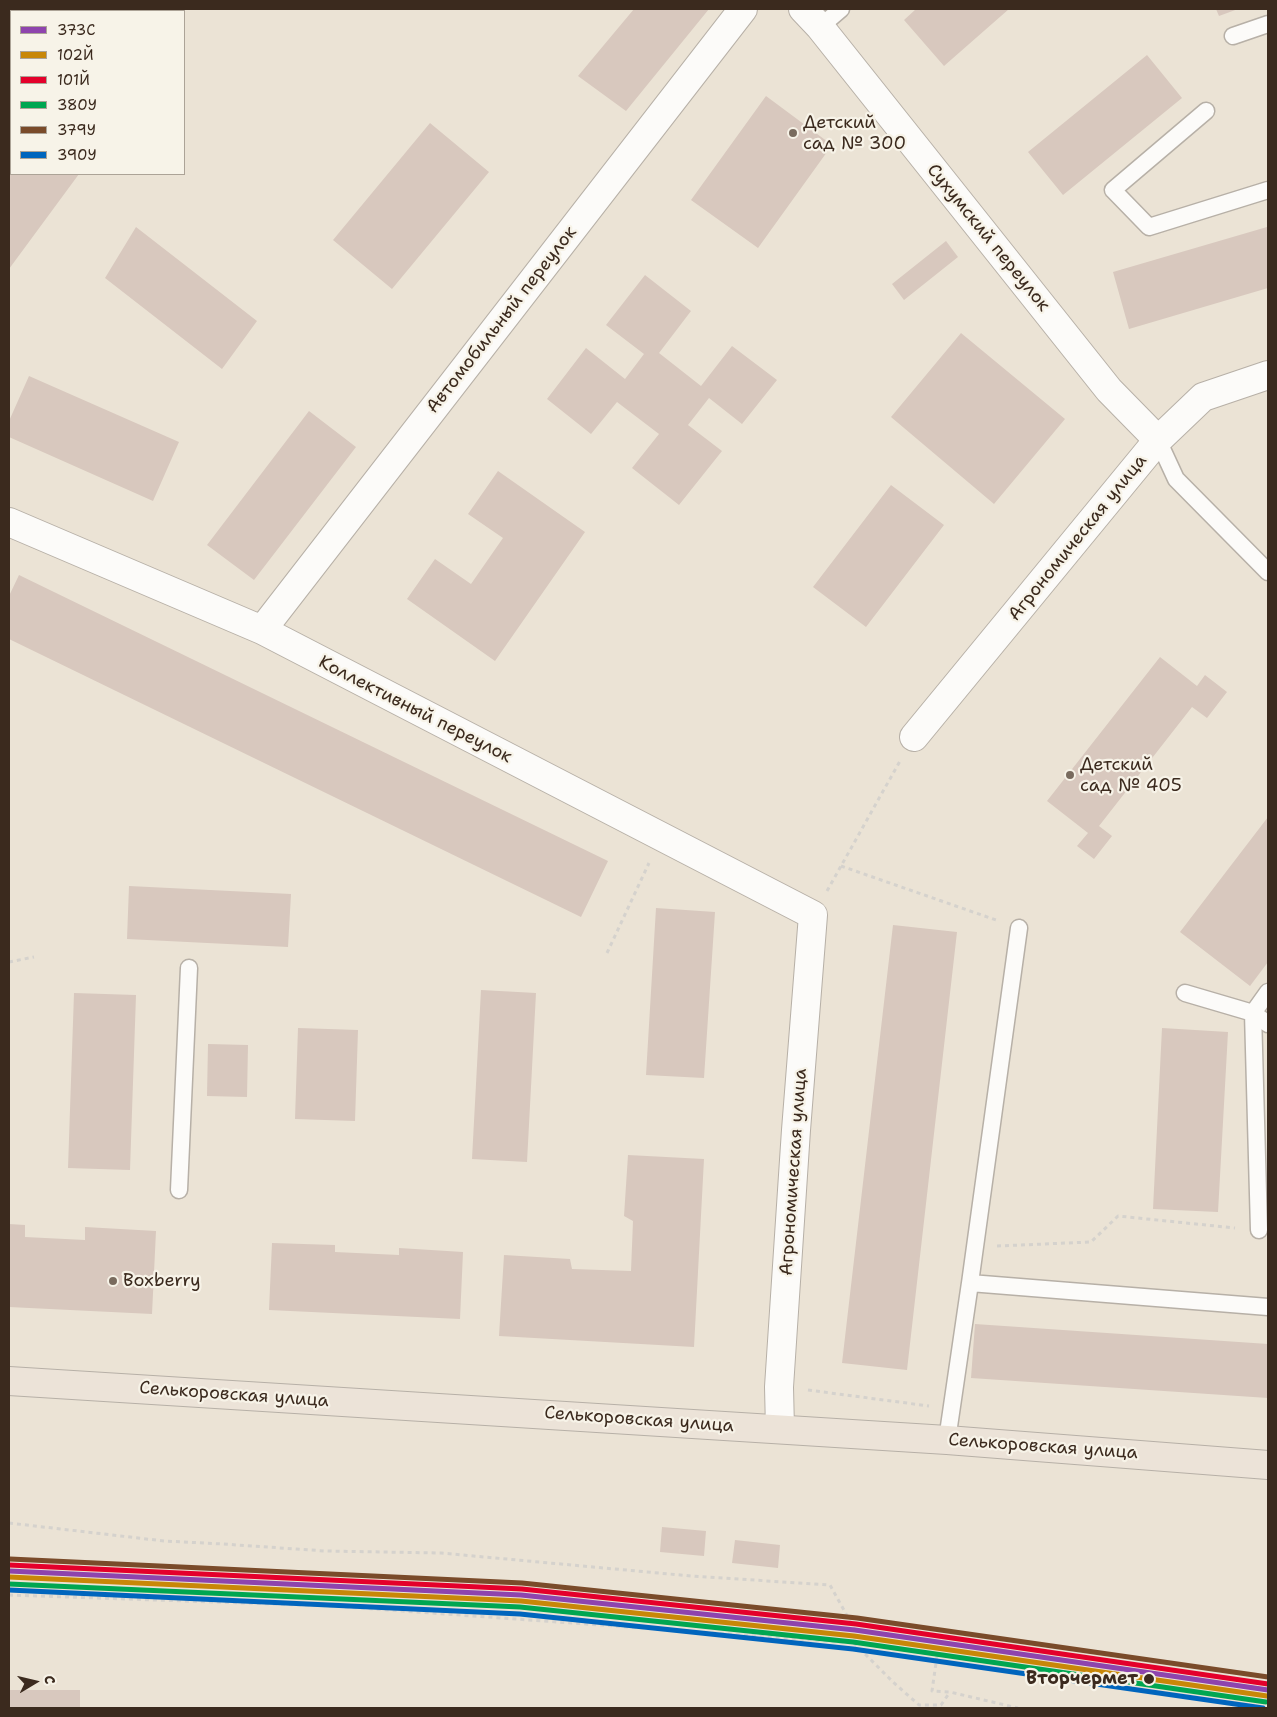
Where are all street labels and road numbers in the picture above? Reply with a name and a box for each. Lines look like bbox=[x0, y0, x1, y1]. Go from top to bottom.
street label: Сухумский переулок bbox=[922, 160, 1054, 316]
street label: Автомобильный переулок bbox=[422, 222, 582, 418]
street label: Агрономическая улица bbox=[1004, 451, 1152, 625]
street label: Коллективный переулок bbox=[315, 652, 515, 768]
street label: Агрономическая улица bbox=[776, 1068, 812, 1276]
street label: Селькоровская улица bbox=[138, 1378, 330, 1412]
street label: Селькоровская улица bbox=[543, 1403, 735, 1437]
street label: Селькоровская улица bbox=[947, 1430, 1139, 1464]

